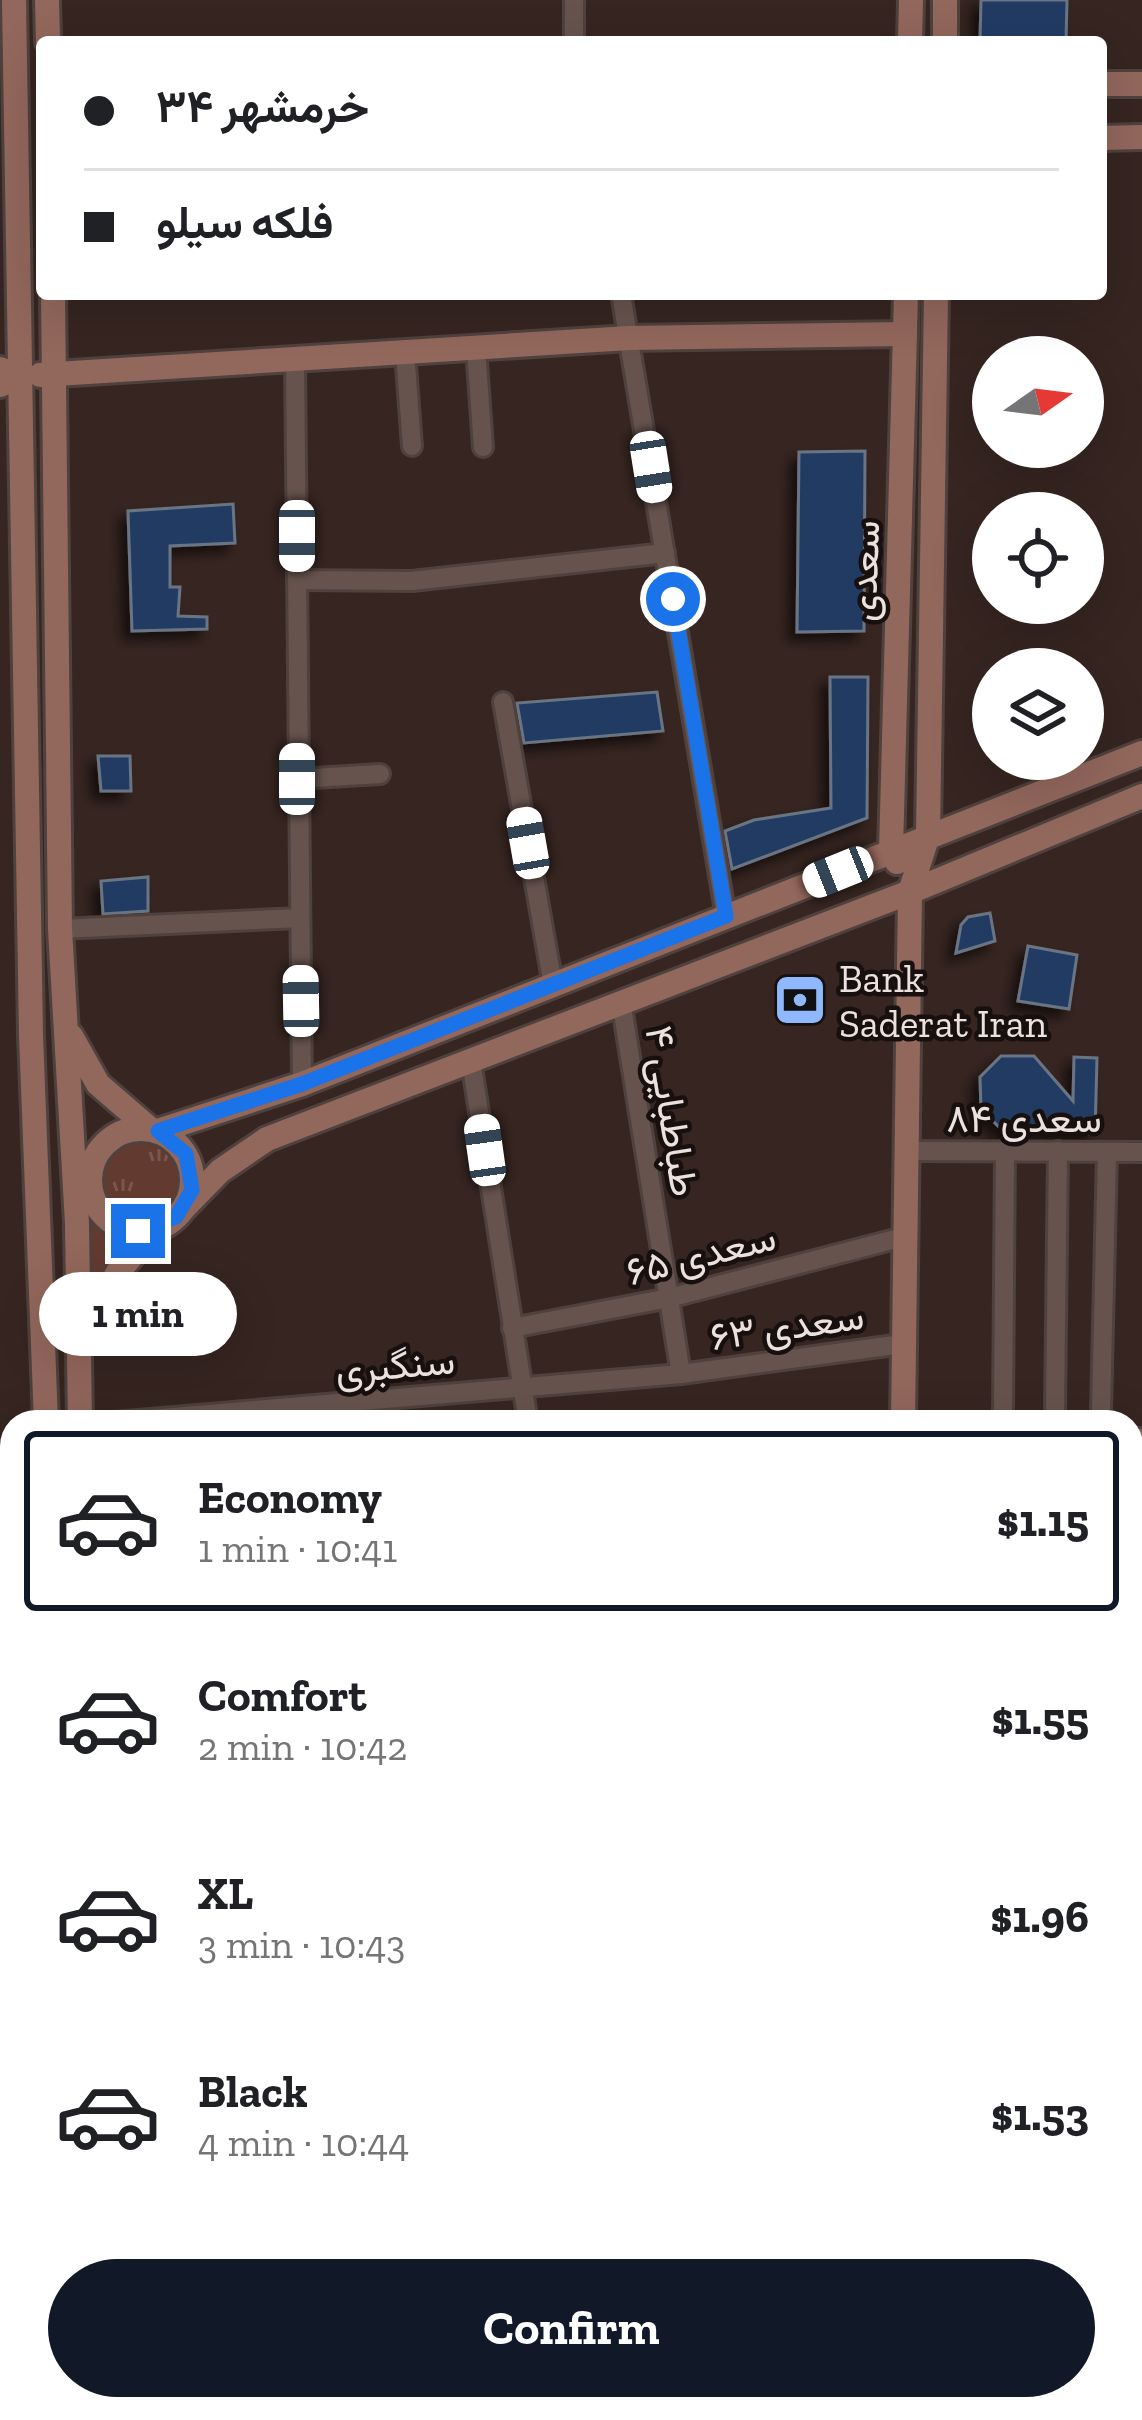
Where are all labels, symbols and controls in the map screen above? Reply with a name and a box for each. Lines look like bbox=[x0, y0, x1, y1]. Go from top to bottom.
text: خرمشهر ۳۴ bbox=[156, 80, 369, 134]
text: فلکه سیلو bbox=[156, 196, 334, 250]
north arrow bbox=[972, 336, 1104, 468]
map controls bbox=[972, 336, 1104, 780]
car bbox=[628, 429, 674, 505]
button: locate bbox=[972, 492, 1104, 624]
car bbox=[279, 500, 315, 572]
street label: سعدی bbox=[839, 520, 889, 622]
route start bbox=[646, 572, 700, 626]
button: layers bbox=[972, 648, 1104, 780]
car bbox=[279, 743, 315, 815]
car bbox=[504, 804, 552, 882]
car bbox=[798, 842, 878, 902]
place label: Bank Saderat Iran bbox=[839, 955, 1047, 1047]
car bbox=[282, 965, 320, 1037]
bank icon: Bank Saderat Iran bbox=[772, 972, 828, 1028]
street label: طباطبایی ۴ bbox=[635, 1022, 709, 1200]
street label: سعدی ۸۴ bbox=[946, 1095, 1102, 1142]
car bbox=[462, 1112, 508, 1188]
route end bbox=[111, 1204, 165, 1258]
street label: سعدی ۶۵ bbox=[621, 1213, 781, 1295]
callout: 1 min bbox=[39, 1273, 237, 1357]
text: 1 min bbox=[92, 1290, 184, 1337]
street label: سعدی ۶۳ bbox=[707, 1292, 867, 1360]
street label: سنگبری bbox=[333, 1336, 457, 1395]
icon: car bbox=[54, 1467, 162, 1575]
text: Economy bbox=[198, 1471, 382, 1525]
text: $1.15 bbox=[997, 1494, 1089, 1548]
text: 1 min · 10:41 bbox=[198, 1525, 397, 1572]
icon: car bbox=[54, 1665, 162, 1773]
text: Comfort bbox=[198, 1669, 366, 1723]
text: $1.55 bbox=[991, 1692, 1089, 1746]
text: 2 min · 10:42 bbox=[198, 1723, 407, 1770]
icon: car bbox=[54, 1863, 162, 1971]
text: XL bbox=[198, 1867, 253, 1921]
text: $1.96 bbox=[990, 1890, 1089, 1944]
text: 3 min · 10:43 bbox=[198, 1921, 405, 1968]
icon: car bbox=[54, 2061, 162, 2169]
text: Black bbox=[198, 2065, 308, 2119]
text: $1.53 bbox=[991, 2088, 1089, 2142]
text: 4 min · 10:44 bbox=[198, 2119, 409, 2166]
button: Confirm bbox=[48, 2259, 1095, 2397]

